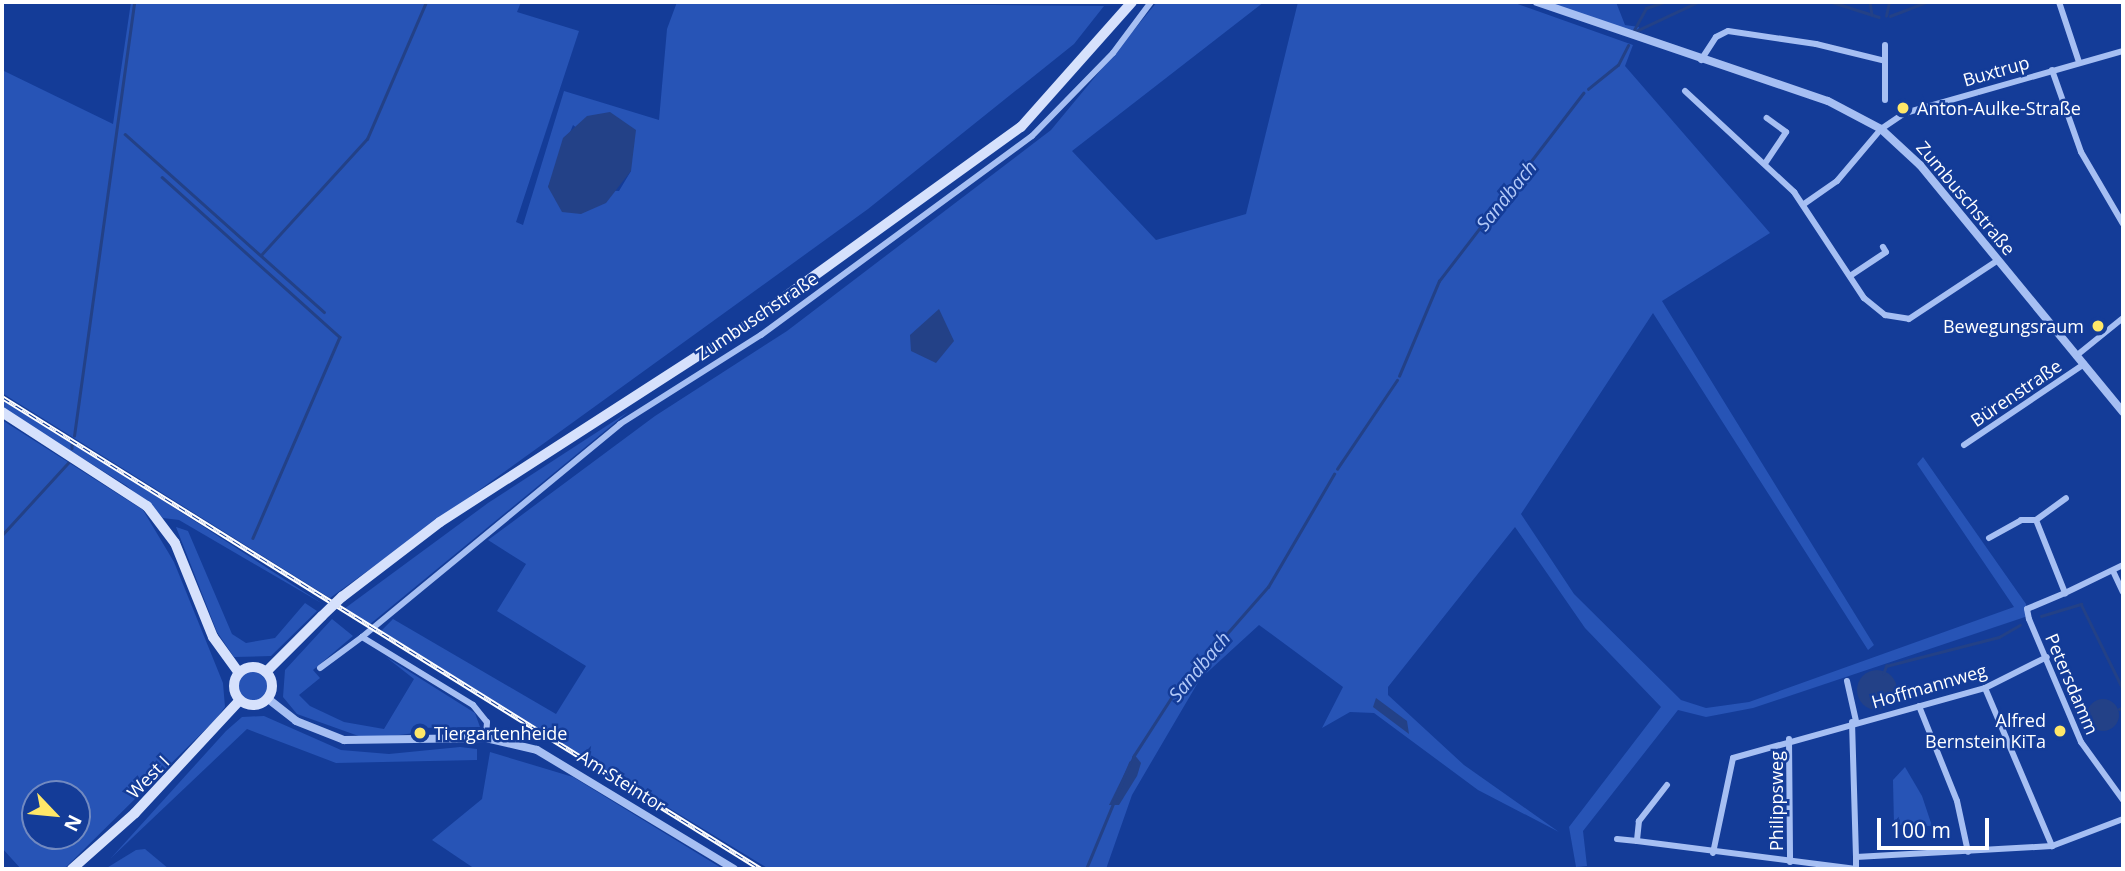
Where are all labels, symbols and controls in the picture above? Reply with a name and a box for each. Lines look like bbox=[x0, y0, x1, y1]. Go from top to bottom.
street label: Buxtrup bbox=[1960, 51, 2032, 91]
place label: Anton-Aulke-Straße bbox=[1917, 97, 2081, 119]
marker: Anton-Aulke-Straße bbox=[1895, 100, 1911, 116]
street label: Zumbuschstraße bbox=[1912, 137, 2020, 259]
water label: Sandbach bbox=[1472, 156, 1542, 236]
street label: Zumbuschstraße bbox=[692, 267, 822, 365]
place label: Bewegungsraum bbox=[1943, 315, 2084, 337]
marker: Bewegungsraum bbox=[2090, 318, 2106, 334]
street label: Bürenstraße bbox=[1967, 355, 2065, 431]
water label: Sandbach bbox=[1164, 628, 1236, 706]
street label: Petersdamm bbox=[2041, 630, 2103, 738]
street label: Hoffmannweg bbox=[1869, 659, 1989, 713]
place label: Alfred Bernstein KiTa bbox=[1925, 710, 2046, 752]
place label: Tiergartenheide bbox=[434, 722, 567, 744]
marker: Alfred Bernstein KiTa bbox=[2052, 723, 2068, 739]
marker: Tiergartenheide bbox=[412, 725, 428, 741]
street label: Am Steintor bbox=[574, 746, 670, 816]
street label: West I bbox=[122, 751, 174, 803]
street label: Philippsweg bbox=[1765, 751, 1787, 851]
north arrow bbox=[21, 780, 91, 850]
scale bar bbox=[1880, 804, 1992, 848]
text: N bbox=[58, 811, 88, 836]
text: 100 m bbox=[1890, 816, 1951, 844]

